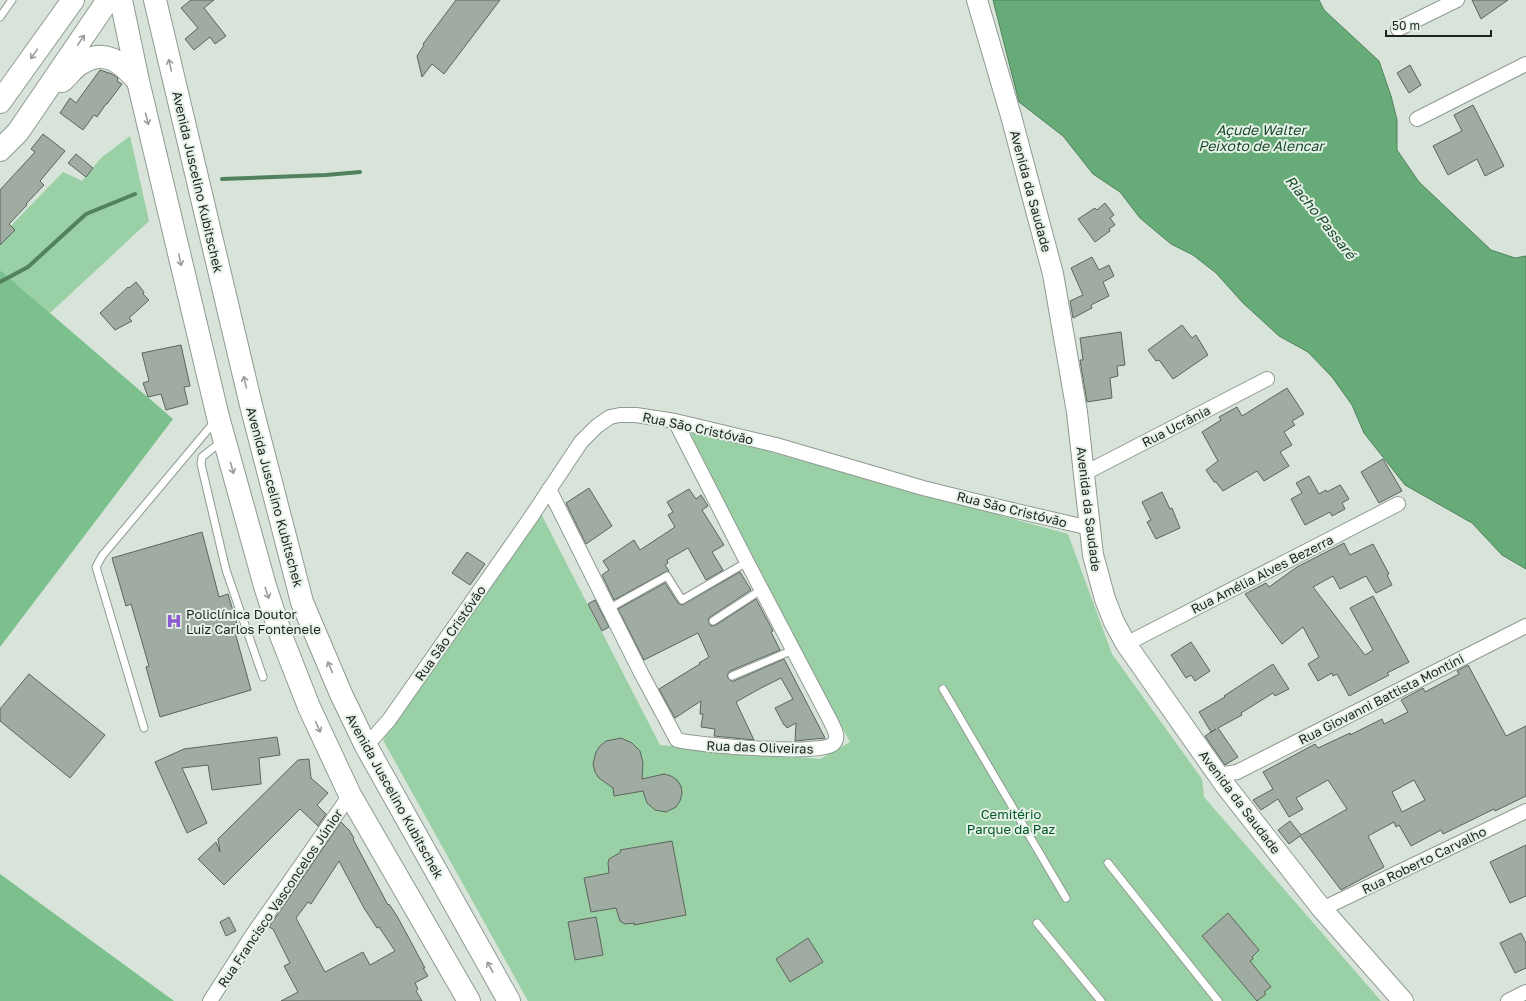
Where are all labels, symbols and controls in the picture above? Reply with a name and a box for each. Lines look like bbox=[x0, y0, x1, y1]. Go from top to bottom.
scale bar bbox=[1386, 12, 1491, 38]
text: 50 m bbox=[1392, 18, 1420, 33]
one-way arrow bbox=[77, 35, 85, 46]
one-way arrow bbox=[30, 49, 38, 60]
one-way arrow bbox=[166, 59, 174, 72]
street label: Avenida Juscelino Kubitschek bbox=[169, 90, 227, 275]
one-way arrow bbox=[144, 112, 151, 125]
water label: Açude Walter Peixoto de Alencar bbox=[1198, 121, 1326, 154]
street label: Avenida da Saudade bbox=[1007, 128, 1055, 254]
water label: Riacho Passaré bbox=[1282, 172, 1361, 264]
one-way arrow bbox=[177, 253, 185, 266]
one-way arrow bbox=[241, 376, 249, 389]
street label: Rua Ucrânia bbox=[1139, 402, 1213, 450]
street label: Avenida Juscelino Kubitschek bbox=[243, 405, 307, 590]
street label: Rua São Cristóvão bbox=[641, 408, 755, 448]
street label: Avenida da Saudade bbox=[1073, 446, 1105, 572]
one-way arrow bbox=[229, 461, 236, 474]
street label: Rua São Cristóvão bbox=[955, 488, 1069, 530]
street label: Rua Amélia Alves Bezerra bbox=[1188, 531, 1336, 617]
street label: Rua São Cristóvão bbox=[411, 582, 489, 684]
one-way arrow bbox=[264, 586, 271, 599]
place label: Policlínica Doutor Luiz Carlos Fontenele bbox=[186, 606, 321, 637]
hospital icon: Policlínica Doutor Luiz Carlos Fontenele bbox=[165, 612, 183, 630]
street label: Rua Giovanni Battista Montini bbox=[1296, 650, 1466, 748]
one-way arrow bbox=[325, 662, 333, 674]
street label: Avenida Juscelino Kubitschek bbox=[343, 711, 447, 882]
one-way arrow bbox=[315, 721, 322, 733]
street label: Rua das Oliveiras bbox=[706, 737, 814, 757]
street label: Avenida da Saudade bbox=[1196, 747, 1284, 857]
street label: Rua Francisco Vasconcelos Júnior bbox=[214, 806, 346, 990]
park label: Cemitério Parque da Paz bbox=[967, 806, 1055, 837]
street label: Rua Roberto Carvalho bbox=[1359, 823, 1489, 897]
one-way arrow bbox=[486, 961, 494, 973]

